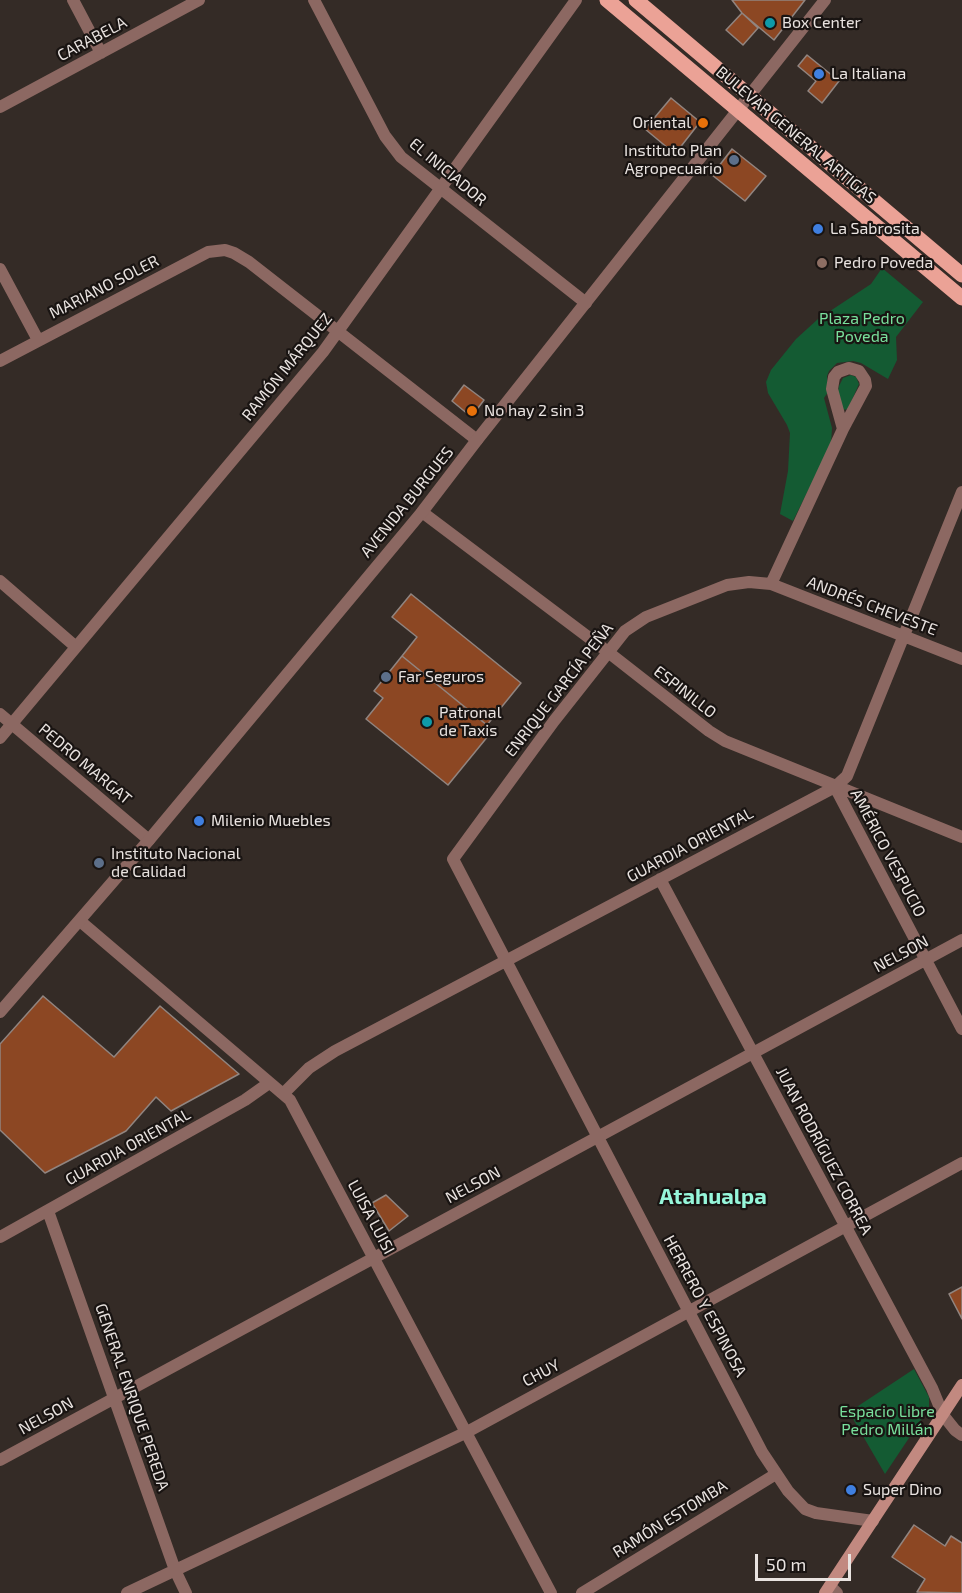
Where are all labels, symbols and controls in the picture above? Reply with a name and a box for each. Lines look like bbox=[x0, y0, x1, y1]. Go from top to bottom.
street label: CARABELA bbox=[54, 13, 130, 65]
place label: Box Center bbox=[782, 13, 861, 33]
marker: Box Center bbox=[763, 16, 777, 30]
street label: BULEVAR GENERAL ARTIGAS bbox=[712, 62, 880, 208]
place label: La Italiana bbox=[831, 64, 906, 84]
marker: La Italiana bbox=[812, 67, 826, 81]
place label: Oriental bbox=[632, 113, 691, 133]
marker: Oriental bbox=[696, 116, 710, 130]
street label: EL INICIADOR bbox=[405, 134, 491, 210]
place label: Instituto Plan Agropecuario bbox=[624, 141, 722, 179]
marker: Instituto Plan Agropecuario bbox=[727, 153, 741, 167]
place label: La Sabrosita bbox=[830, 219, 920, 239]
marker: La Sabrosita bbox=[811, 222, 825, 236]
street label: MARIANO SOLER bbox=[46, 251, 162, 323]
place label: Pedro Poveda bbox=[834, 253, 933, 273]
marker: Pedro Poveda bbox=[815, 256, 829, 270]
street label: RAMÓN MÁRQUEZ bbox=[238, 309, 336, 425]
park label: Plaza Pedro Poveda bbox=[819, 309, 905, 347]
place label: No hay 2 sin 3 bbox=[484, 401, 584, 421]
marker: No hay 2 sin 3 bbox=[465, 404, 479, 418]
street label: AVENIDA BURGUES bbox=[357, 443, 457, 561]
street label: ANDRÉS CHEVESTE bbox=[804, 572, 940, 640]
street label: ENRIQUE GARCÍA PEÑA bbox=[501, 619, 617, 761]
street label: ESPINILLO bbox=[650, 662, 720, 722]
place label: Far Seguros bbox=[398, 667, 484, 687]
marker: Far Seguros bbox=[379, 670, 393, 684]
place label: Patronal de Taxis bbox=[439, 703, 501, 741]
marker: Patronal de Taxis bbox=[420, 715, 434, 729]
street label: PEDRO MARGAT bbox=[35, 720, 135, 808]
street label: AMÉRICO VESPUCIO bbox=[846, 786, 930, 920]
street label: GUARDIA ORIENTAL bbox=[624, 804, 756, 886]
place label: Milenio Muebles bbox=[211, 811, 331, 831]
marker: Milenio Muebles bbox=[192, 814, 206, 828]
place label: Instituto Nacional de Calidad bbox=[111, 844, 240, 882]
marker: Instituto Nacional de Calidad bbox=[92, 856, 106, 870]
street label: NELSON bbox=[870, 932, 932, 976]
street label: JUAN RODRÍGUEZ CORREA bbox=[772, 1064, 876, 1238]
street label: GUARDIA ORIENTAL bbox=[62, 1105, 194, 1189]
street label: NELSON bbox=[442, 1163, 504, 1207]
street label: LUISA LUISI bbox=[343, 1177, 399, 1257]
district label: Atahualpa bbox=[659, 1184, 767, 1210]
street label: HERRERO Y ESPINOSA bbox=[660, 1232, 750, 1380]
street label: GENERAL ENRIQUE PEREDA bbox=[91, 1301, 173, 1493]
street label: CHUY bbox=[519, 1355, 563, 1391]
street label: NELSON bbox=[15, 1393, 77, 1439]
park label: Espacio Libre Pedro Millán bbox=[839, 1402, 935, 1440]
street label: RAMÓN ESTOMBA bbox=[609, 1476, 731, 1562]
place label: Super Dino bbox=[863, 1480, 942, 1500]
marker: Super Dino bbox=[844, 1483, 858, 1497]
scale bar bbox=[758, 1542, 854, 1580]
text: 50 m bbox=[766, 1553, 806, 1575]

